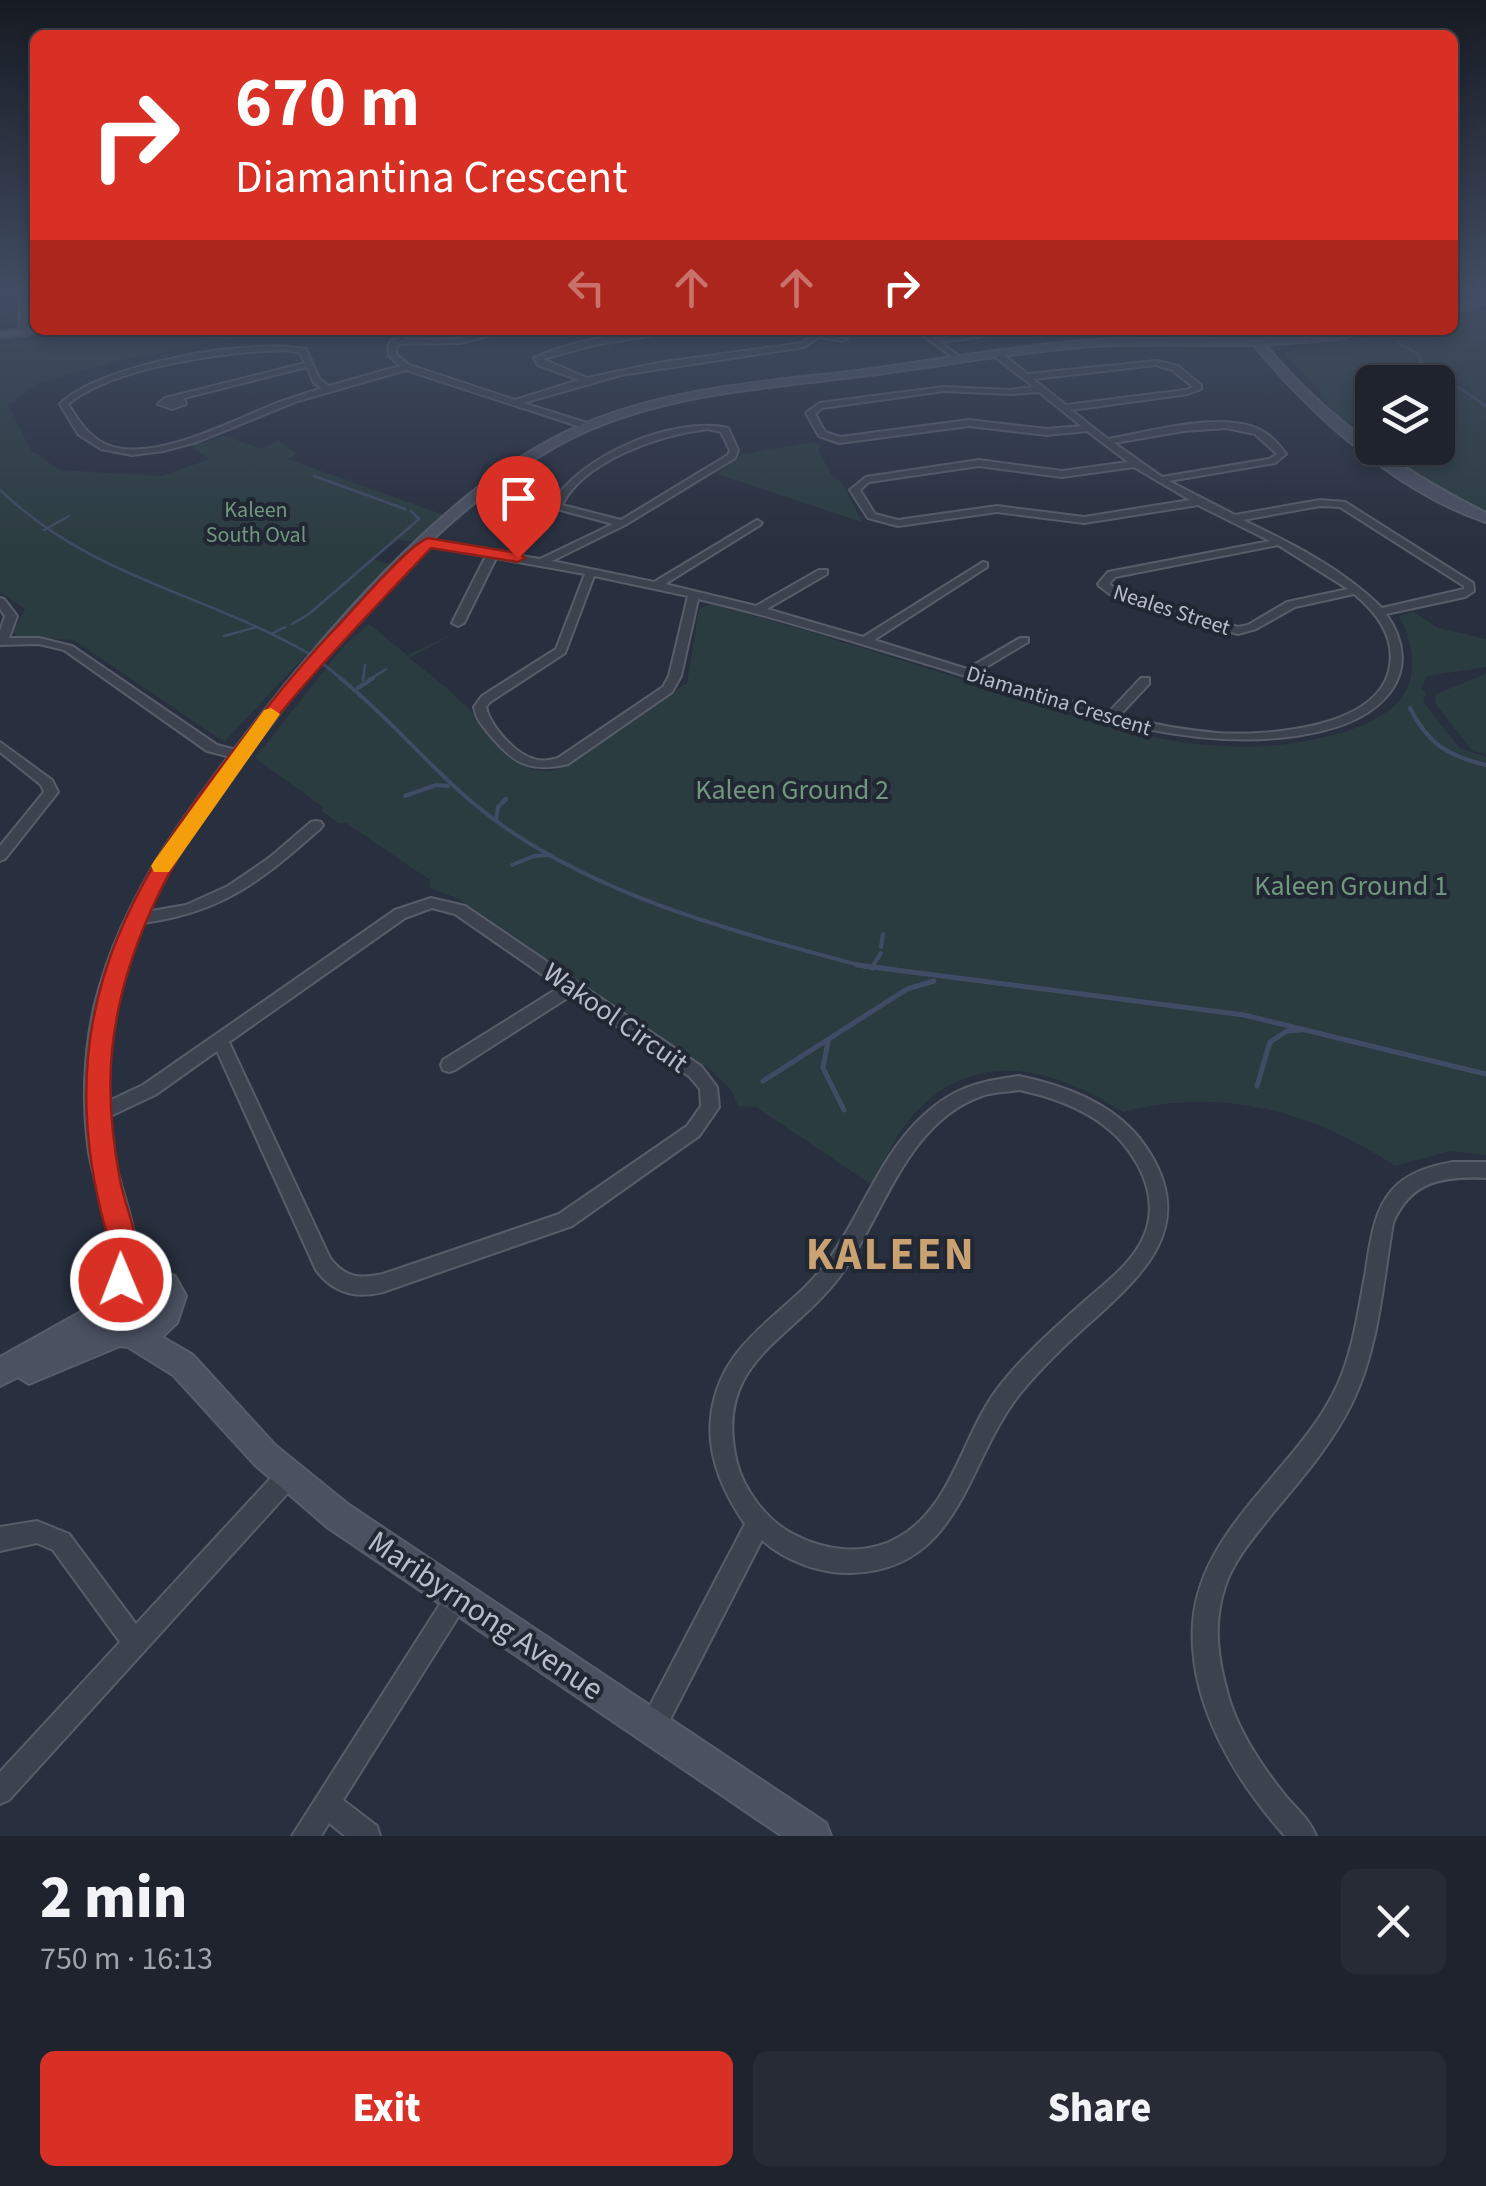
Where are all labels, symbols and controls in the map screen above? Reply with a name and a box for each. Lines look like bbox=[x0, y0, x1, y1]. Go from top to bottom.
text: 670 m bbox=[235, 53, 420, 153]
icon: right bbox=[70, 70, 200, 200]
text: Diamantina Crescent bbox=[235, 146, 627, 210]
icon: left bbox=[559, 260, 614, 315]
icon: ahead bbox=[664, 260, 719, 315]
icon: ahead bbox=[769, 260, 824, 315]
icon: right bbox=[874, 260, 929, 315]
map controls bbox=[1355, 365, 1455, 465]
button: layers bbox=[1355, 365, 1455, 465]
pin bbox=[476, 456, 561, 559]
icon: arrive bbox=[491, 471, 546, 526]
park label: Kaleen South Oval bbox=[206, 494, 306, 551]
street label: Neales Street bbox=[1109, 576, 1235, 644]
street label: Diamantina Crescent bbox=[962, 658, 1156, 744]
park label: Kaleen Ground 2 bbox=[695, 770, 889, 810]
park label: Kaleen Ground 1 bbox=[1254, 866, 1448, 906]
street label: Wakool Circuit bbox=[535, 953, 696, 1083]
district label: KALEEN bbox=[806, 1223, 976, 1287]
position arrow bbox=[69, 1228, 173, 1332]
street label: Maribyrnong Avenue bbox=[358, 1520, 613, 1712]
text: 2 min bbox=[40, 1856, 187, 1941]
button: close bbox=[1341, 1869, 1446, 1974]
text: 750 m · 16:13 bbox=[40, 1936, 213, 1982]
button: Exit bbox=[40, 2051, 733, 2166]
button: Share bbox=[753, 2051, 1446, 2166]

